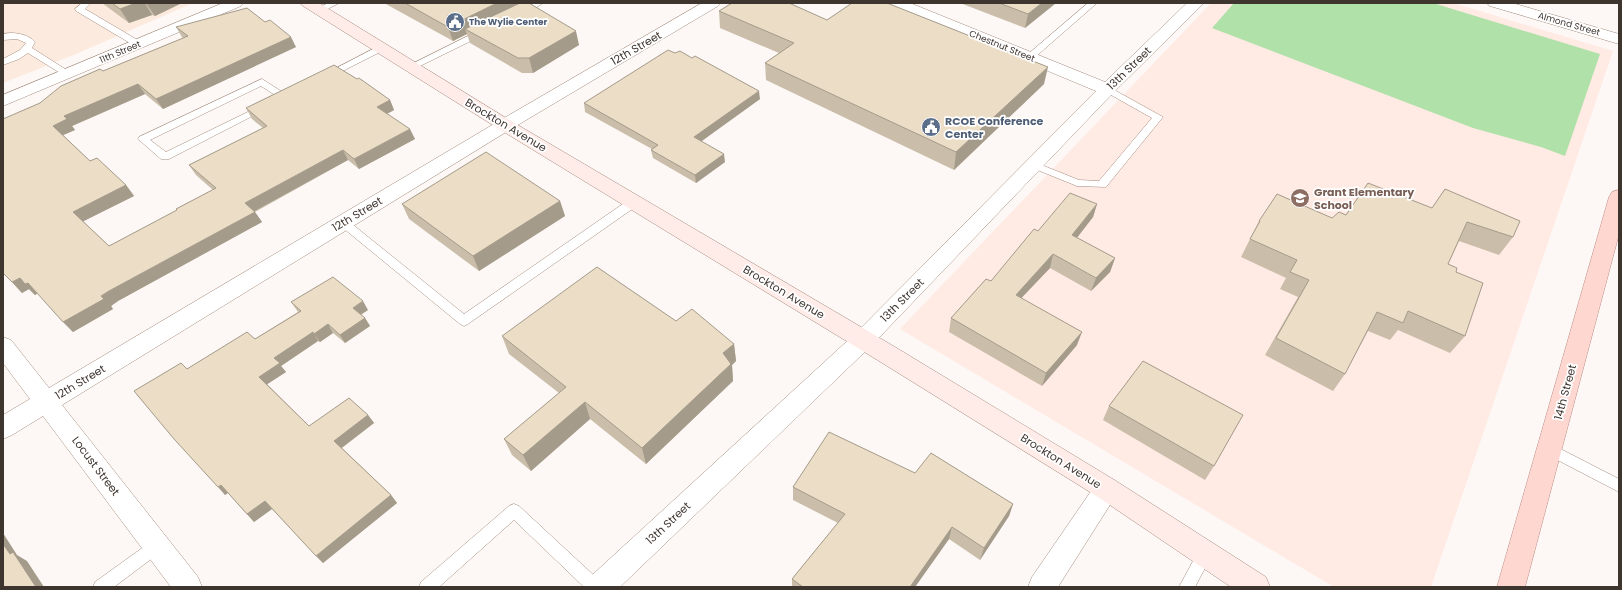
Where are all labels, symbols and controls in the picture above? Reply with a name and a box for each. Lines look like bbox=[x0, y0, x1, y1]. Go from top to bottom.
street label: Almond Street bbox=[1537, 9, 1601, 39]
public building icon: The Wylie Center bbox=[444, 11, 466, 33]
place label: The Wylie Center bbox=[469, 16, 547, 28]
street label: 12th Street bbox=[608, 27, 664, 69]
street label: Chestnut Street bbox=[967, 27, 1037, 65]
street label: 11th Street bbox=[98, 38, 142, 66]
street label: 13th Street bbox=[1103, 43, 1155, 93]
street label: Brockton Avenue bbox=[462, 94, 550, 156]
place label: RCOE Conference Center bbox=[945, 113, 1044, 142]
public building icon: RCOE Conference Center bbox=[920, 116, 942, 138]
place label: Grant Elementary School bbox=[1314, 184, 1414, 213]
school or university icon: Grant Elementary School bbox=[1289, 187, 1311, 209]
street label: 12th Street bbox=[329, 193, 385, 235]
street label: Brockton Avenue bbox=[740, 261, 828, 323]
street label: 13th Street bbox=[876, 274, 928, 326]
street label: 12th Street bbox=[52, 361, 108, 403]
street label: 14th Street bbox=[1550, 363, 1580, 421]
street label: Brockton Avenue bbox=[1018, 430, 1105, 492]
street label: Locust Street bbox=[68, 433, 124, 499]
street label: 13th Street bbox=[642, 498, 694, 548]

